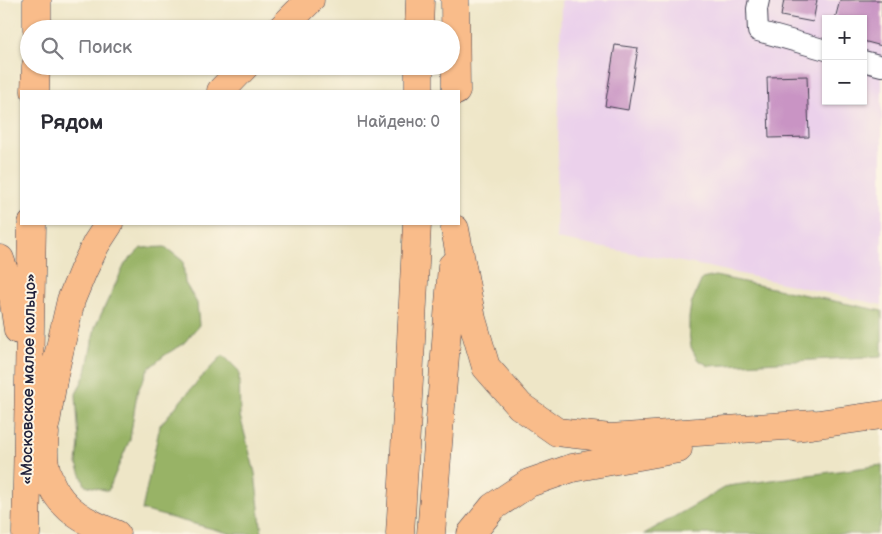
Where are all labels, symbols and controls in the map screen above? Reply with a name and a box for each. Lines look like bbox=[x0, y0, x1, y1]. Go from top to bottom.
map controls bbox=[822, 15, 867, 105]
button: + bbox=[822, 15, 867, 60]
search box bbox=[20, 20, 460, 75]
icon: search bbox=[38, 34, 66, 62]
text: Поиск bbox=[78, 36, 132, 59]
button: − bbox=[822, 60, 867, 105]
text: Рядом bbox=[40, 110, 103, 135]
text: Найдено: 0 bbox=[357, 113, 440, 132]
street label: «Московское малое кольцо» bbox=[18, 273, 40, 485]

